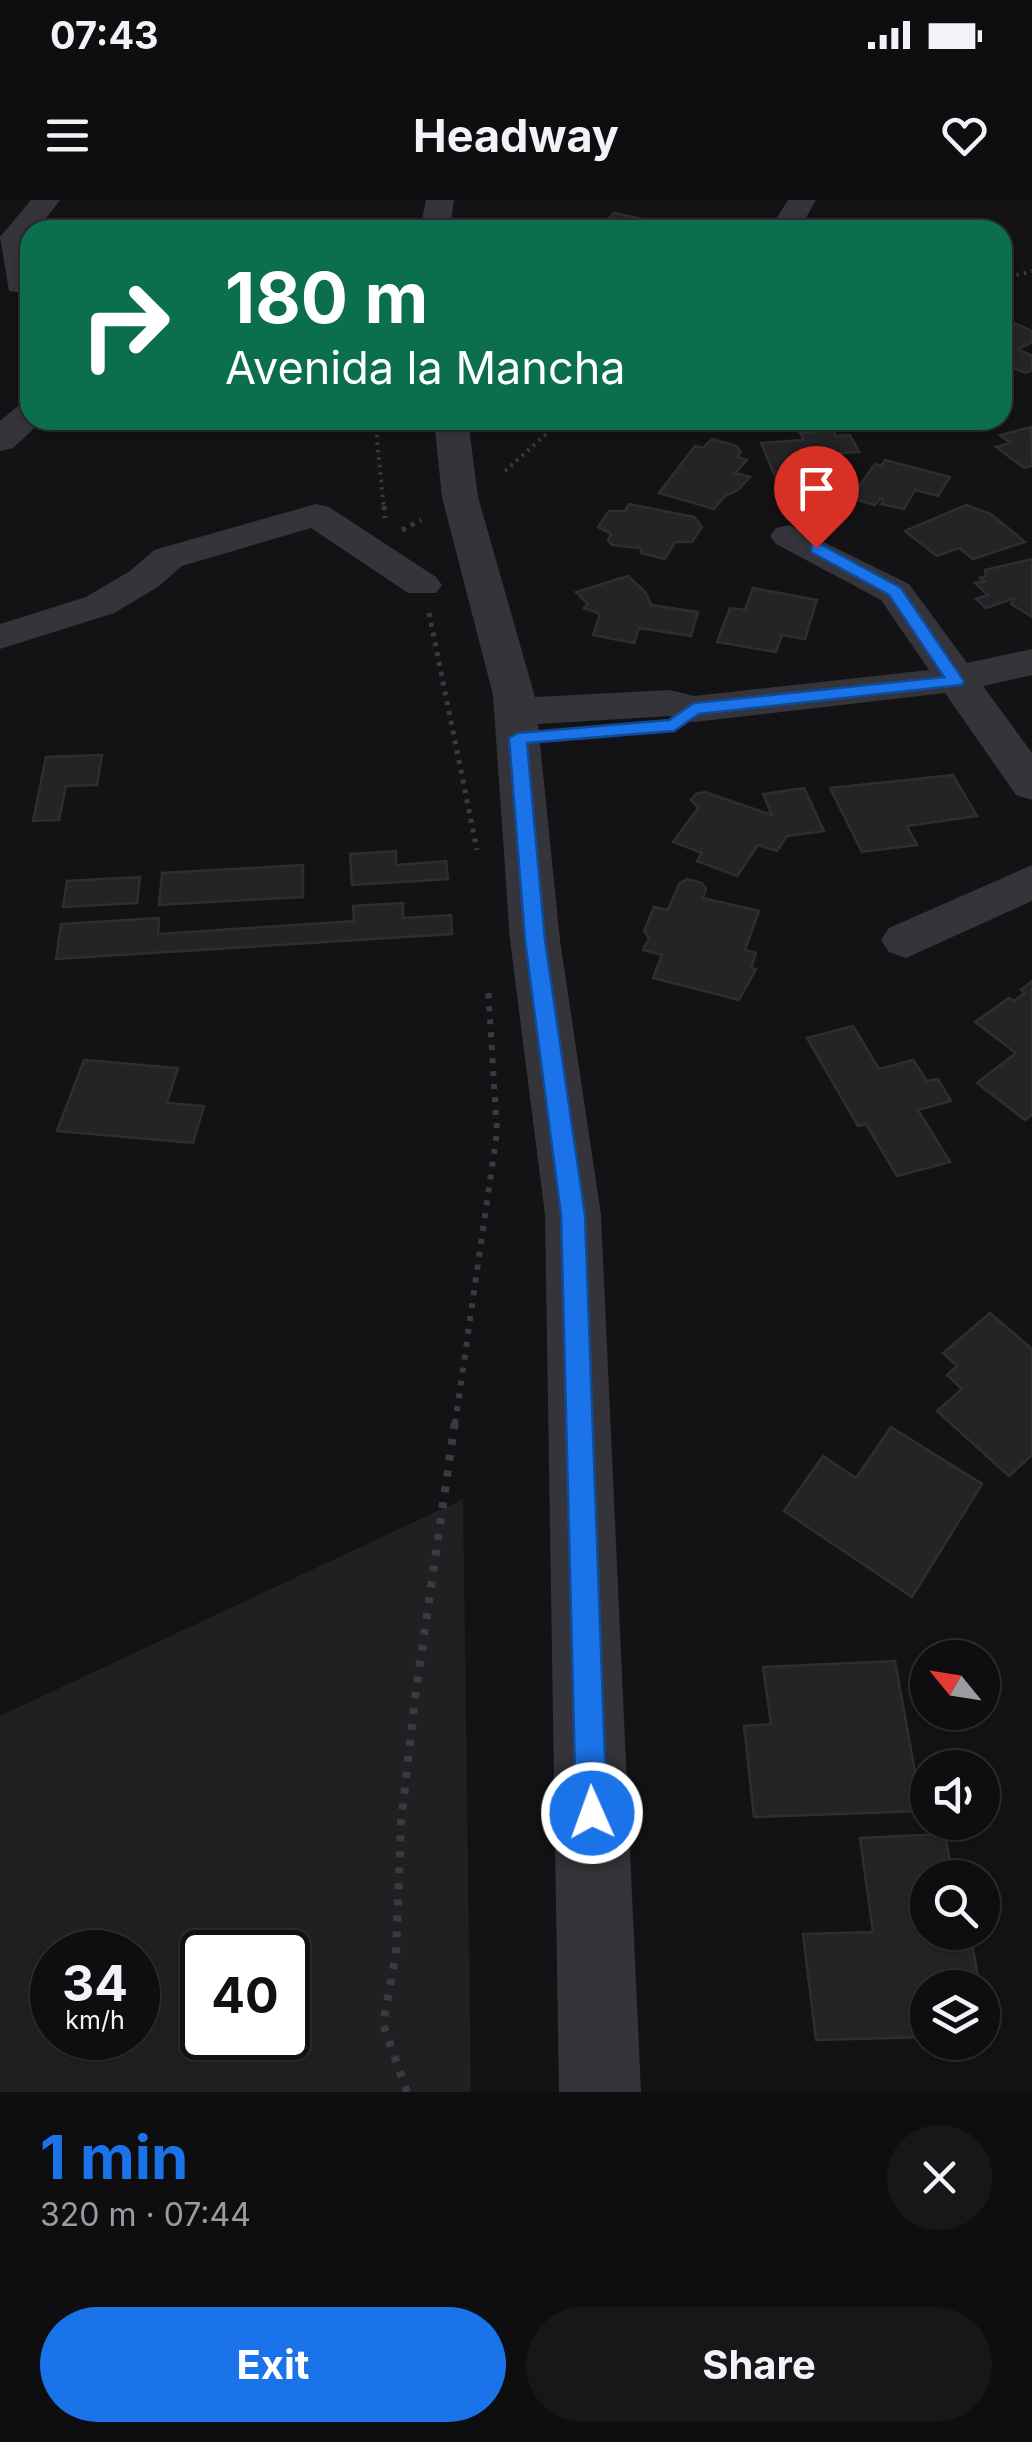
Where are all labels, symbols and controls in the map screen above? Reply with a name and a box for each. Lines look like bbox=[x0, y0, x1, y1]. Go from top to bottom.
text: 07:43 bbox=[50, 12, 159, 58]
icon: menu bbox=[40, 108, 95, 163]
text: Headway bbox=[413, 108, 619, 163]
icon: heart bbox=[937, 108, 992, 163]
text: 180 m bbox=[225, 255, 428, 340]
icon: right bbox=[60, 260, 190, 390]
text: Avenida la Mancha bbox=[225, 340, 626, 395]
pin bbox=[774, 446, 859, 549]
icon: arrive bbox=[789, 461, 844, 516]
north arrow bbox=[910, 1640, 1000, 1730]
map controls bbox=[910, 1640, 1000, 2060]
button: sound bbox=[910, 1750, 1000, 1840]
position arrow bbox=[540, 1761, 644, 1865]
button: search bbox=[910, 1860, 1000, 1950]
speed limit sign: 40 bbox=[180, 1930, 310, 2060]
text: 34 bbox=[62, 1953, 128, 2013]
button: layers bbox=[910, 1970, 1000, 2060]
text: km/h bbox=[65, 2005, 125, 2035]
text: 1 min bbox=[40, 2121, 188, 2193]
button: close bbox=[887, 2125, 992, 2230]
text: 320 m · 07:44 bbox=[40, 2195, 251, 2234]
button: Exit bbox=[40, 2307, 506, 2422]
button: Share bbox=[526, 2307, 992, 2422]

